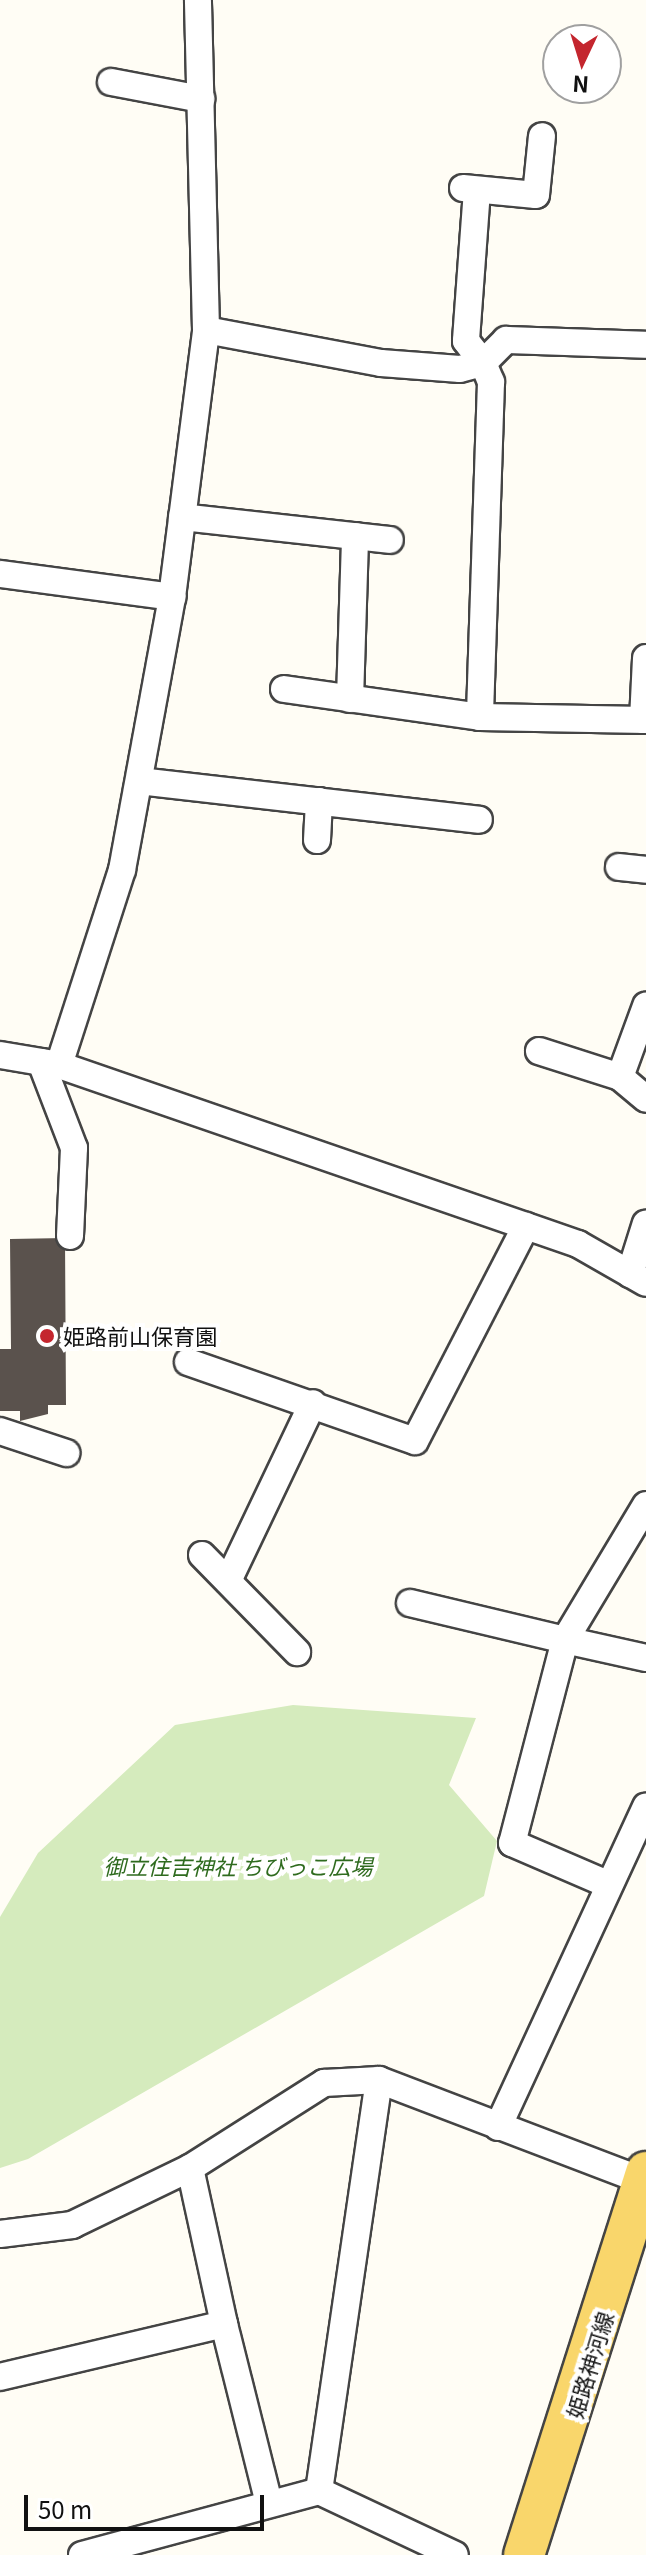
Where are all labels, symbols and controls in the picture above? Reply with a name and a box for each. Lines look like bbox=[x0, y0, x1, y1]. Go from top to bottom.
north arrow bbox=[542, 24, 622, 104]
text: N bbox=[571, 69, 590, 102]
place label: 姫路前山保育園 bbox=[63, 1323, 217, 1349]
marker: 姫路前山保育園 bbox=[38, 1327, 56, 1345]
park label: 御立住吉神社 ちびっこ広場 bbox=[104, 1853, 372, 1879]
street label: 姫路神河線 bbox=[560, 2309, 618, 2421]
scale bar bbox=[28, 2479, 268, 2529]
text: 50 m bbox=[38, 2491, 92, 2526]

